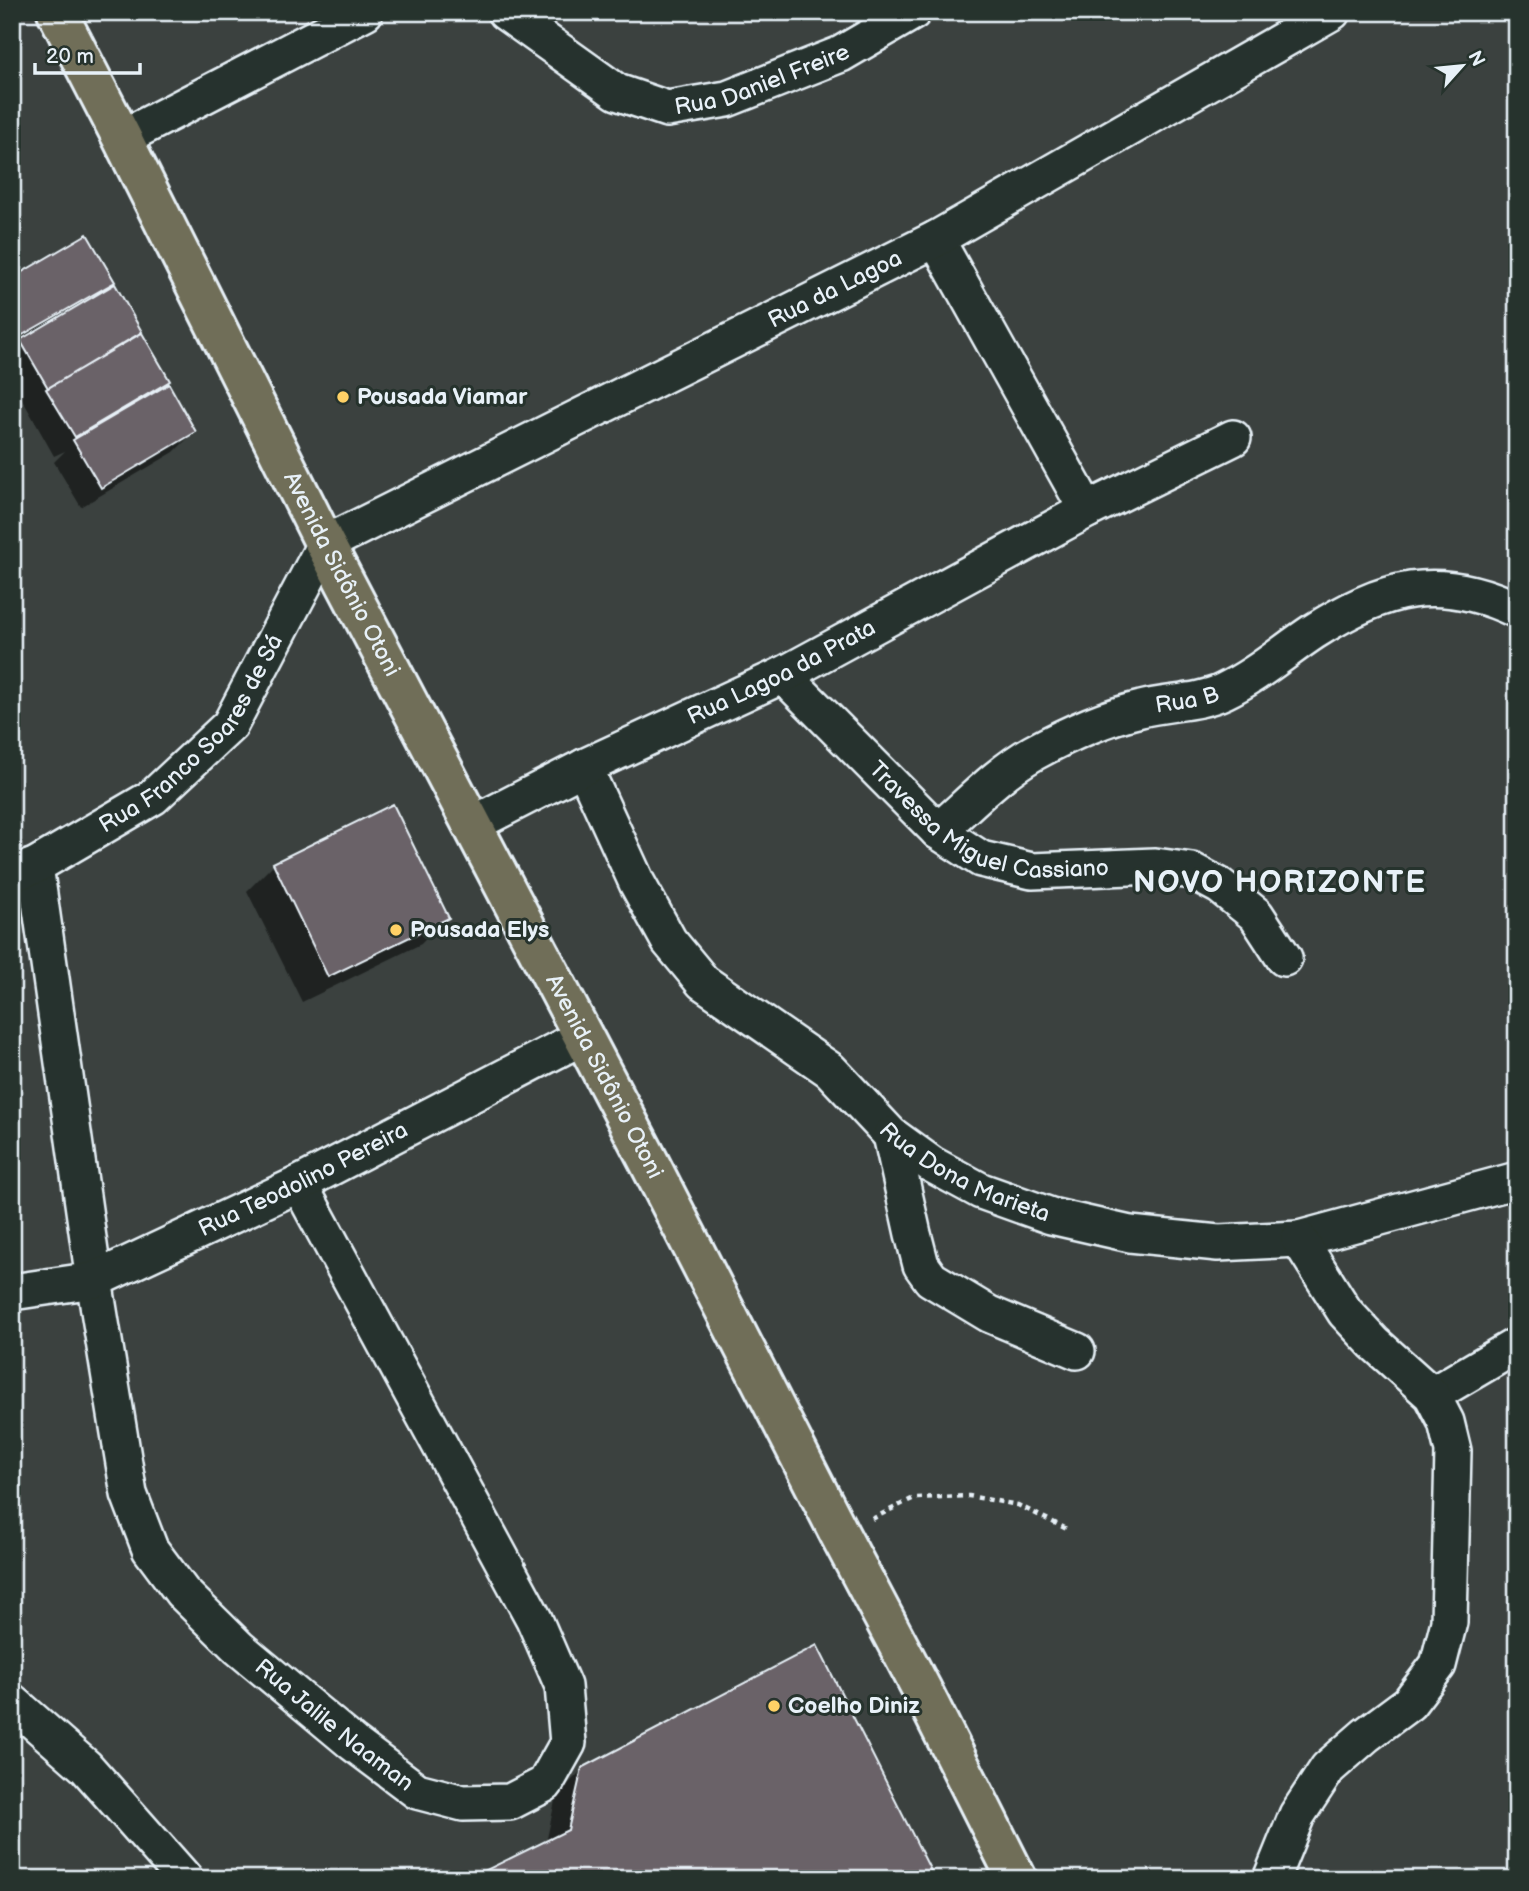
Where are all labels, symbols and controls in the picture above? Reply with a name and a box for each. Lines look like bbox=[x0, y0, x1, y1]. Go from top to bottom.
scale bar bbox=[35, 32, 140, 76]
north arrow bbox=[1428, 32, 1498, 102]
street label: Rua Daniel Freire bbox=[672, 38, 855, 122]
text: 20 m bbox=[46, 44, 94, 69]
text: N bbox=[1462, 47, 1489, 71]
street label: Rua da Lagoa bbox=[764, 244, 907, 334]
place label: Pousada Viamar bbox=[357, 383, 528, 411]
marker: Pousada Viamar bbox=[335, 389, 351, 405]
street label: Avenida Sidônio Otoni bbox=[277, 467, 406, 681]
street label: Rua Lagoa da Prata bbox=[683, 613, 880, 731]
street label: Rua Franco Soares de Sá bbox=[94, 630, 289, 839]
street label: Rua B bbox=[1153, 680, 1223, 720]
street label: Travessa Miguel Cassiano bbox=[863, 756, 1109, 885]
district label: NOVO HORIZONTE bbox=[1133, 865, 1427, 901]
place label: Pousada Elys bbox=[410, 916, 549, 944]
marker: Pousada Elys bbox=[388, 922, 404, 938]
street label: Avenida Sidônio Otoni bbox=[539, 970, 669, 1183]
street label: Rua Teodolino Pereira bbox=[194, 1116, 413, 1243]
street label: Rua Dona Marieta bbox=[873, 1117, 1054, 1228]
street label: Rua Jalile Naaman bbox=[249, 1653, 419, 1797]
place label: Coelho Diniz bbox=[788, 1692, 920, 1720]
marker: Coelho Diniz bbox=[766, 1698, 782, 1714]

